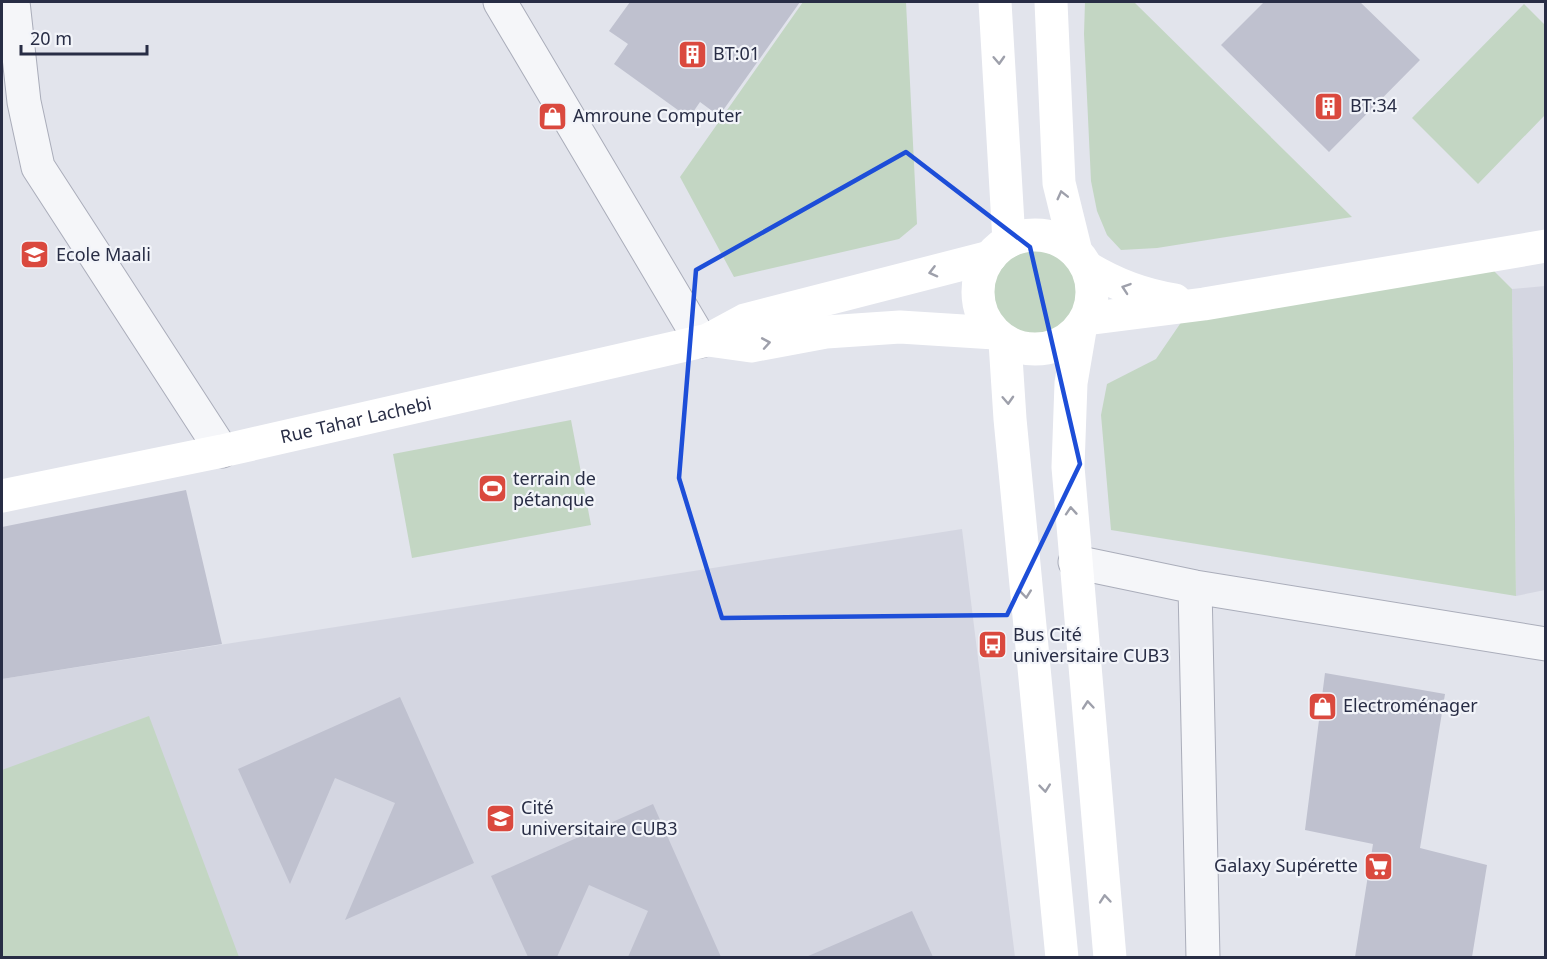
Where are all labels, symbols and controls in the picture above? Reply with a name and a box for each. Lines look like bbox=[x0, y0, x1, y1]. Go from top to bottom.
scale bar bbox=[21, 18, 147, 56]
text: 20 m bbox=[30, 26, 72, 50]
building icon: BT:01 bbox=[676, 38, 708, 70]
place label: BT:01 bbox=[713, 41, 760, 65]
one-way arrow bbox=[992, 55, 1005, 64]
building icon: BT:34 bbox=[1313, 90, 1345, 122]
place label: BT:34 bbox=[1350, 93, 1397, 117]
shop icon: Amroune Computer bbox=[536, 100, 568, 132]
place label: Amroune Computer bbox=[573, 103, 742, 127]
one-way arrow bbox=[1057, 190, 1069, 201]
school or university icon: Ecole Maali bbox=[19, 239, 51, 271]
place label: Ecole Maali bbox=[56, 242, 151, 266]
one-way arrow bbox=[928, 264, 938, 277]
one-way arrow bbox=[1121, 282, 1132, 295]
one-way arrow bbox=[760, 337, 770, 350]
street label: Rue Tahar Lachebi bbox=[278, 391, 434, 448]
one-way arrow bbox=[1002, 395, 1015, 404]
place label: terrain de pétanque bbox=[513, 466, 596, 511]
sports icon: terrain de pétanque bbox=[476, 473, 508, 505]
one-way arrow bbox=[1065, 506, 1078, 515]
one-way arrow bbox=[1019, 590, 1032, 599]
place label: Bus Cité universitaire CUB3 bbox=[1013, 622, 1170, 667]
bus stop icon: Bus Cité universitaire CUB3 bbox=[976, 629, 1008, 661]
shop icon: Electroménager bbox=[1306, 690, 1338, 722]
place label: Electroménager bbox=[1343, 693, 1478, 717]
one-way arrow bbox=[1081, 700, 1094, 709]
one-way arrow bbox=[1038, 784, 1051, 793]
place label: Cité universitaire CUB3 bbox=[521, 795, 678, 840]
school or university icon: Cité universitaire CUB3 bbox=[484, 802, 516, 834]
supermarket icon: Galaxy Supérette bbox=[1363, 850, 1395, 882]
place label: Galaxy Supérette bbox=[1214, 853, 1358, 877]
one-way arrow bbox=[1099, 895, 1112, 904]

